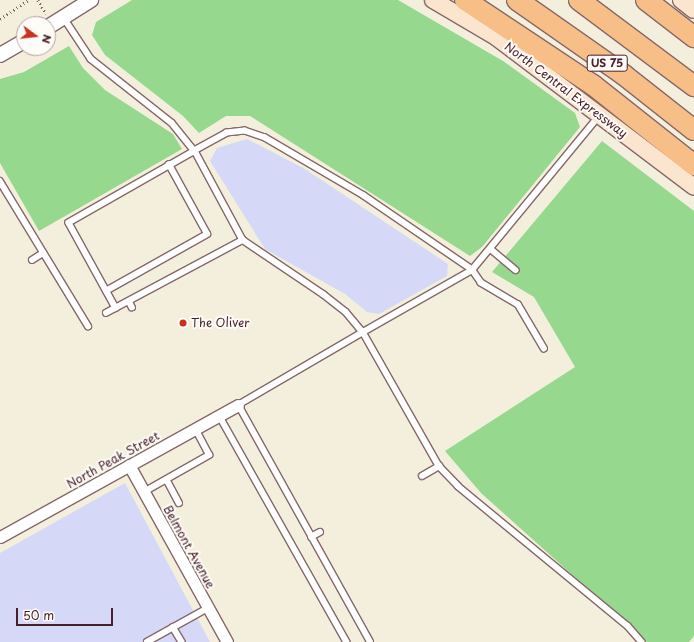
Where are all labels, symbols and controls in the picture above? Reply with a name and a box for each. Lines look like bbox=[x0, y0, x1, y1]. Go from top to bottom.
north arrow bbox=[16, 16, 56, 56]
text: N bbox=[38, 33, 56, 45]
street label: North Central Expressway bbox=[501, 38, 631, 142]
road number: US 75 bbox=[587, 54, 627, 72]
place label: The Oliver bbox=[191, 316, 250, 330]
marker: The Oliver bbox=[178, 318, 188, 328]
street label: North Peak Street bbox=[64, 428, 162, 492]
street label: Belmont Avenue bbox=[160, 503, 218, 591]
scale bar bbox=[18, 600, 115, 626]
text: 50 m bbox=[23, 606, 54, 624]

